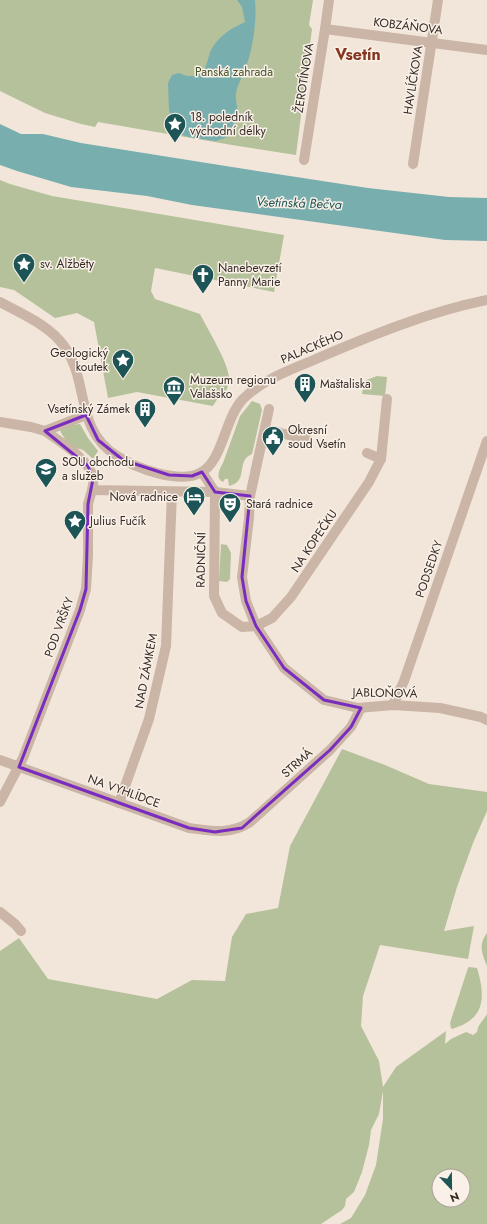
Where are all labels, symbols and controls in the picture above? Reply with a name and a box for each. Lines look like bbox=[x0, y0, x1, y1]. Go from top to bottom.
street label: KOBZÁŇOVA bbox=[372, 13, 444, 39]
street label: ŽEROTÍNOVA bbox=[290, 42, 318, 114]
district label: Vsetín bbox=[334, 43, 381, 66]
street label: HAVLÍČKOVA bbox=[399, 44, 427, 116]
park label: Panská zahrada bbox=[195, 63, 273, 81]
place label: 18. poledník východní délky bbox=[190, 108, 267, 140]
place icon: 18. poledník východní délky bbox=[162, 111, 188, 144]
water label: Vsetínská Bečva bbox=[256, 192, 342, 214]
place icon: sv. Alžběty bbox=[11, 251, 37, 284]
place label: sv. Alžběty bbox=[40, 255, 95, 273]
place label: Nanebevzetí Panny Marie bbox=[218, 259, 282, 291]
church icon: Nanebevzetí Panny Marie bbox=[190, 262, 216, 295]
street label: PALACKÉHO bbox=[278, 326, 346, 368]
place label: Geologický koutek bbox=[50, 344, 109, 376]
place icon: Geologický koutek bbox=[110, 347, 136, 380]
place label: Muzeum regionu Valašsko bbox=[190, 371, 276, 403]
building icon: Maštaliska bbox=[292, 371, 318, 404]
museum icon: Muzeum regionu Valašsko bbox=[161, 374, 187, 407]
place label: Maštaliska bbox=[320, 375, 371, 393]
building icon: Vsetínský Zámek bbox=[132, 396, 158, 429]
place label: Vsetínský Zámek bbox=[48, 400, 131, 418]
place label: Okresní soud Vsetín bbox=[288, 421, 346, 453]
public building icon: Okresní soud Vsetín bbox=[260, 424, 286, 457]
place label: SOU obchodu a služeb bbox=[62, 453, 134, 485]
school or university icon: SOU obchodu a služeb bbox=[33, 456, 59, 489]
hotel icon: Nová radnice bbox=[181, 484, 207, 517]
place label: Nová radnice bbox=[110, 488, 178, 506]
theatre icon: Stará radnice bbox=[217, 491, 243, 524]
place label: Stará radnice bbox=[246, 495, 313, 513]
street label: NA KOPEČKU bbox=[286, 506, 342, 576]
place icon: Julius Fučík bbox=[62, 508, 88, 541]
place label: Julius Fučík bbox=[88, 512, 147, 530]
street label: RADNIČNÍ bbox=[192, 531, 211, 588]
street label: PODSEDKY bbox=[411, 538, 447, 600]
street label: POD VRŠKY bbox=[40, 594, 78, 660]
street label: NAD ZÁMKEM bbox=[130, 632, 162, 710]
street label: JABLOŇOVÁ bbox=[350, 683, 418, 703]
street label: STRMÁ bbox=[277, 744, 317, 782]
street label: NA VYHLÍDCE bbox=[85, 770, 163, 812]
north arrow bbox=[431, 1168, 471, 1208]
text: N bbox=[448, 1188, 462, 1206]

